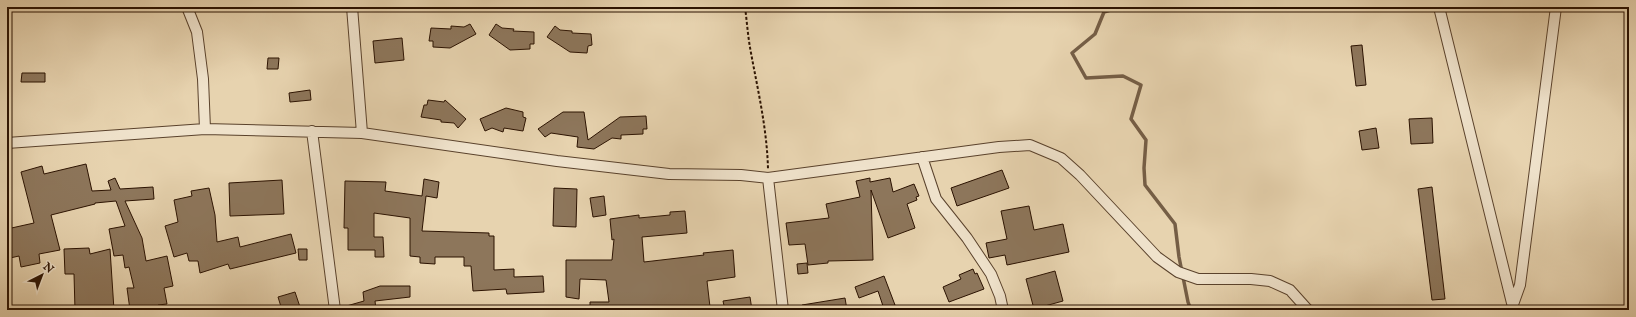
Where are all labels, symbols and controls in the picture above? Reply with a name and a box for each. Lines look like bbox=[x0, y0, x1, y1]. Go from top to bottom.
north arrow bbox=[22, 255, 62, 295]
text: N bbox=[39, 259, 57, 277]

